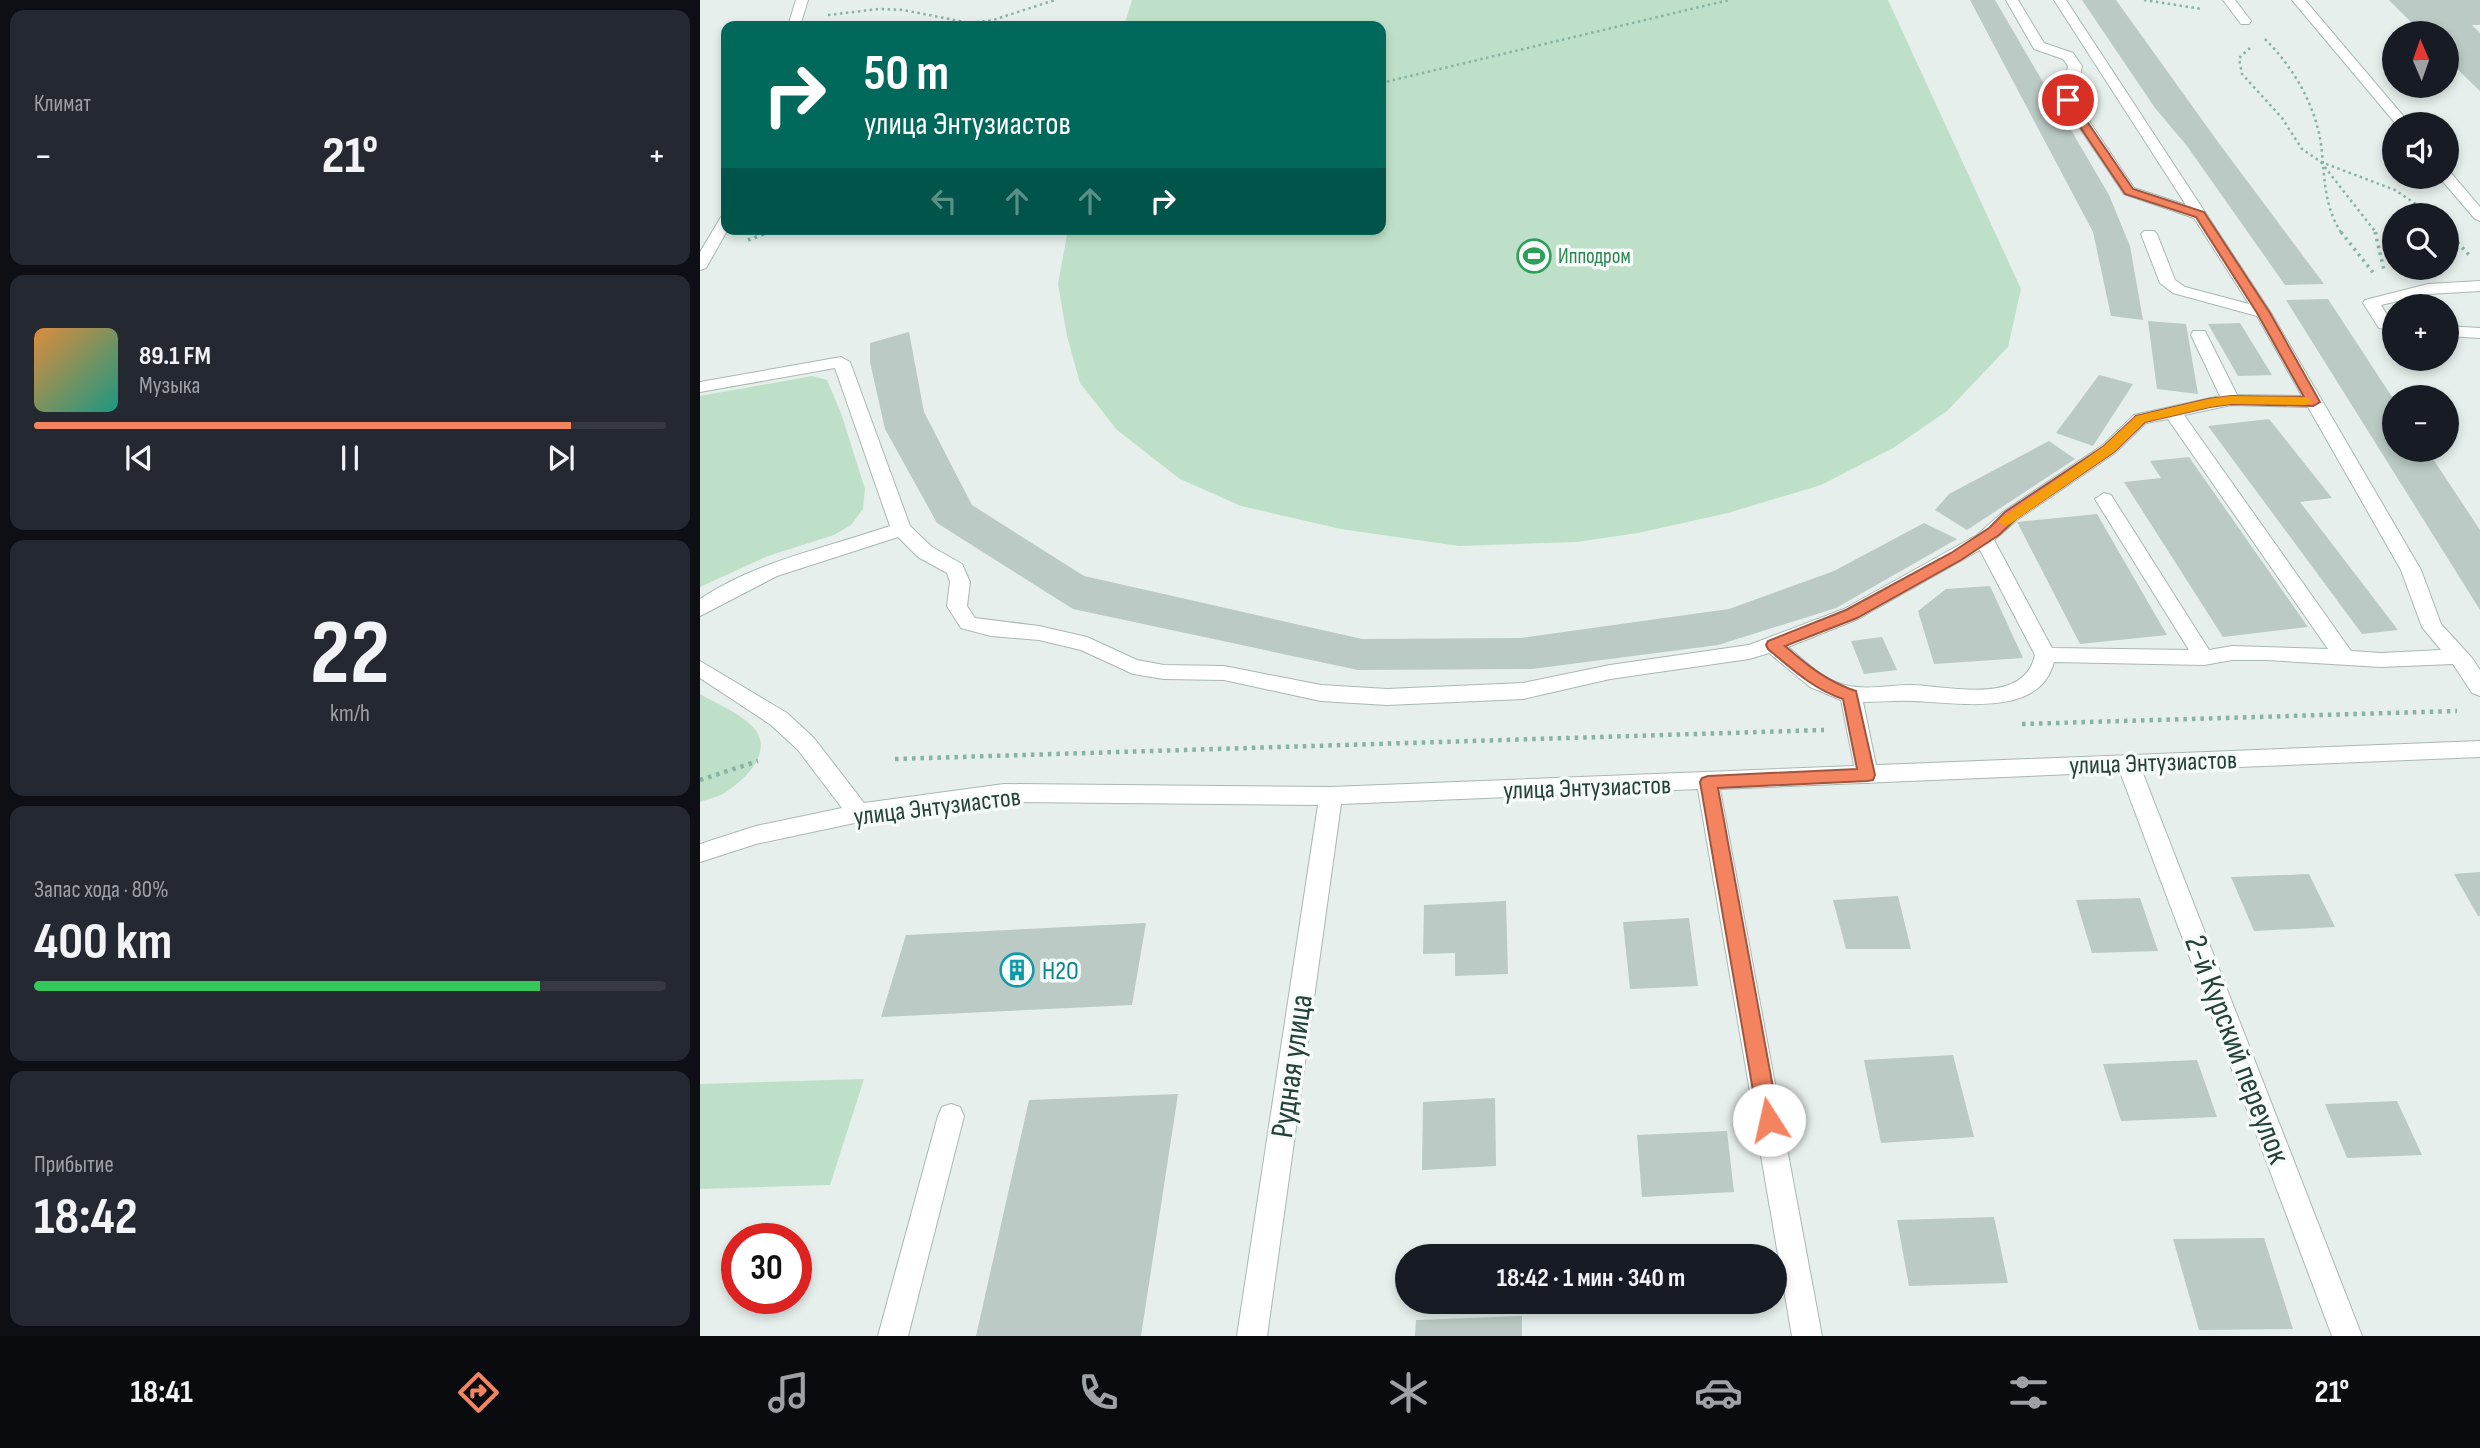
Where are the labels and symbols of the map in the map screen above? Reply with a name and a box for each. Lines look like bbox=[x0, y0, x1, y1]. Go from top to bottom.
north arrow bbox=[2382, 21, 2459, 98]
pin bbox=[2038, 70, 2098, 130]
sports icon: Ипподром bbox=[1515, 237, 1553, 275]
place label: Ипподром bbox=[1558, 244, 1631, 269]
street label: улица Энтузиастов bbox=[2069, 745, 2238, 782]
street label: улица Энтузиастов bbox=[1503, 770, 1672, 807]
street label: улица Энтузиастов bbox=[852, 782, 1022, 833]
street label: 2-й Курский переулок bbox=[2175, 930, 2298, 1170]
building icon: H2O bbox=[998, 951, 1036, 989]
place label: H2O bbox=[1042, 956, 1079, 987]
street label: Рудная улица bbox=[1263, 992, 1322, 1140]
position arrow bbox=[1732, 1083, 1806, 1157]
speed limit sign: 30 bbox=[721, 1223, 812, 1314]

